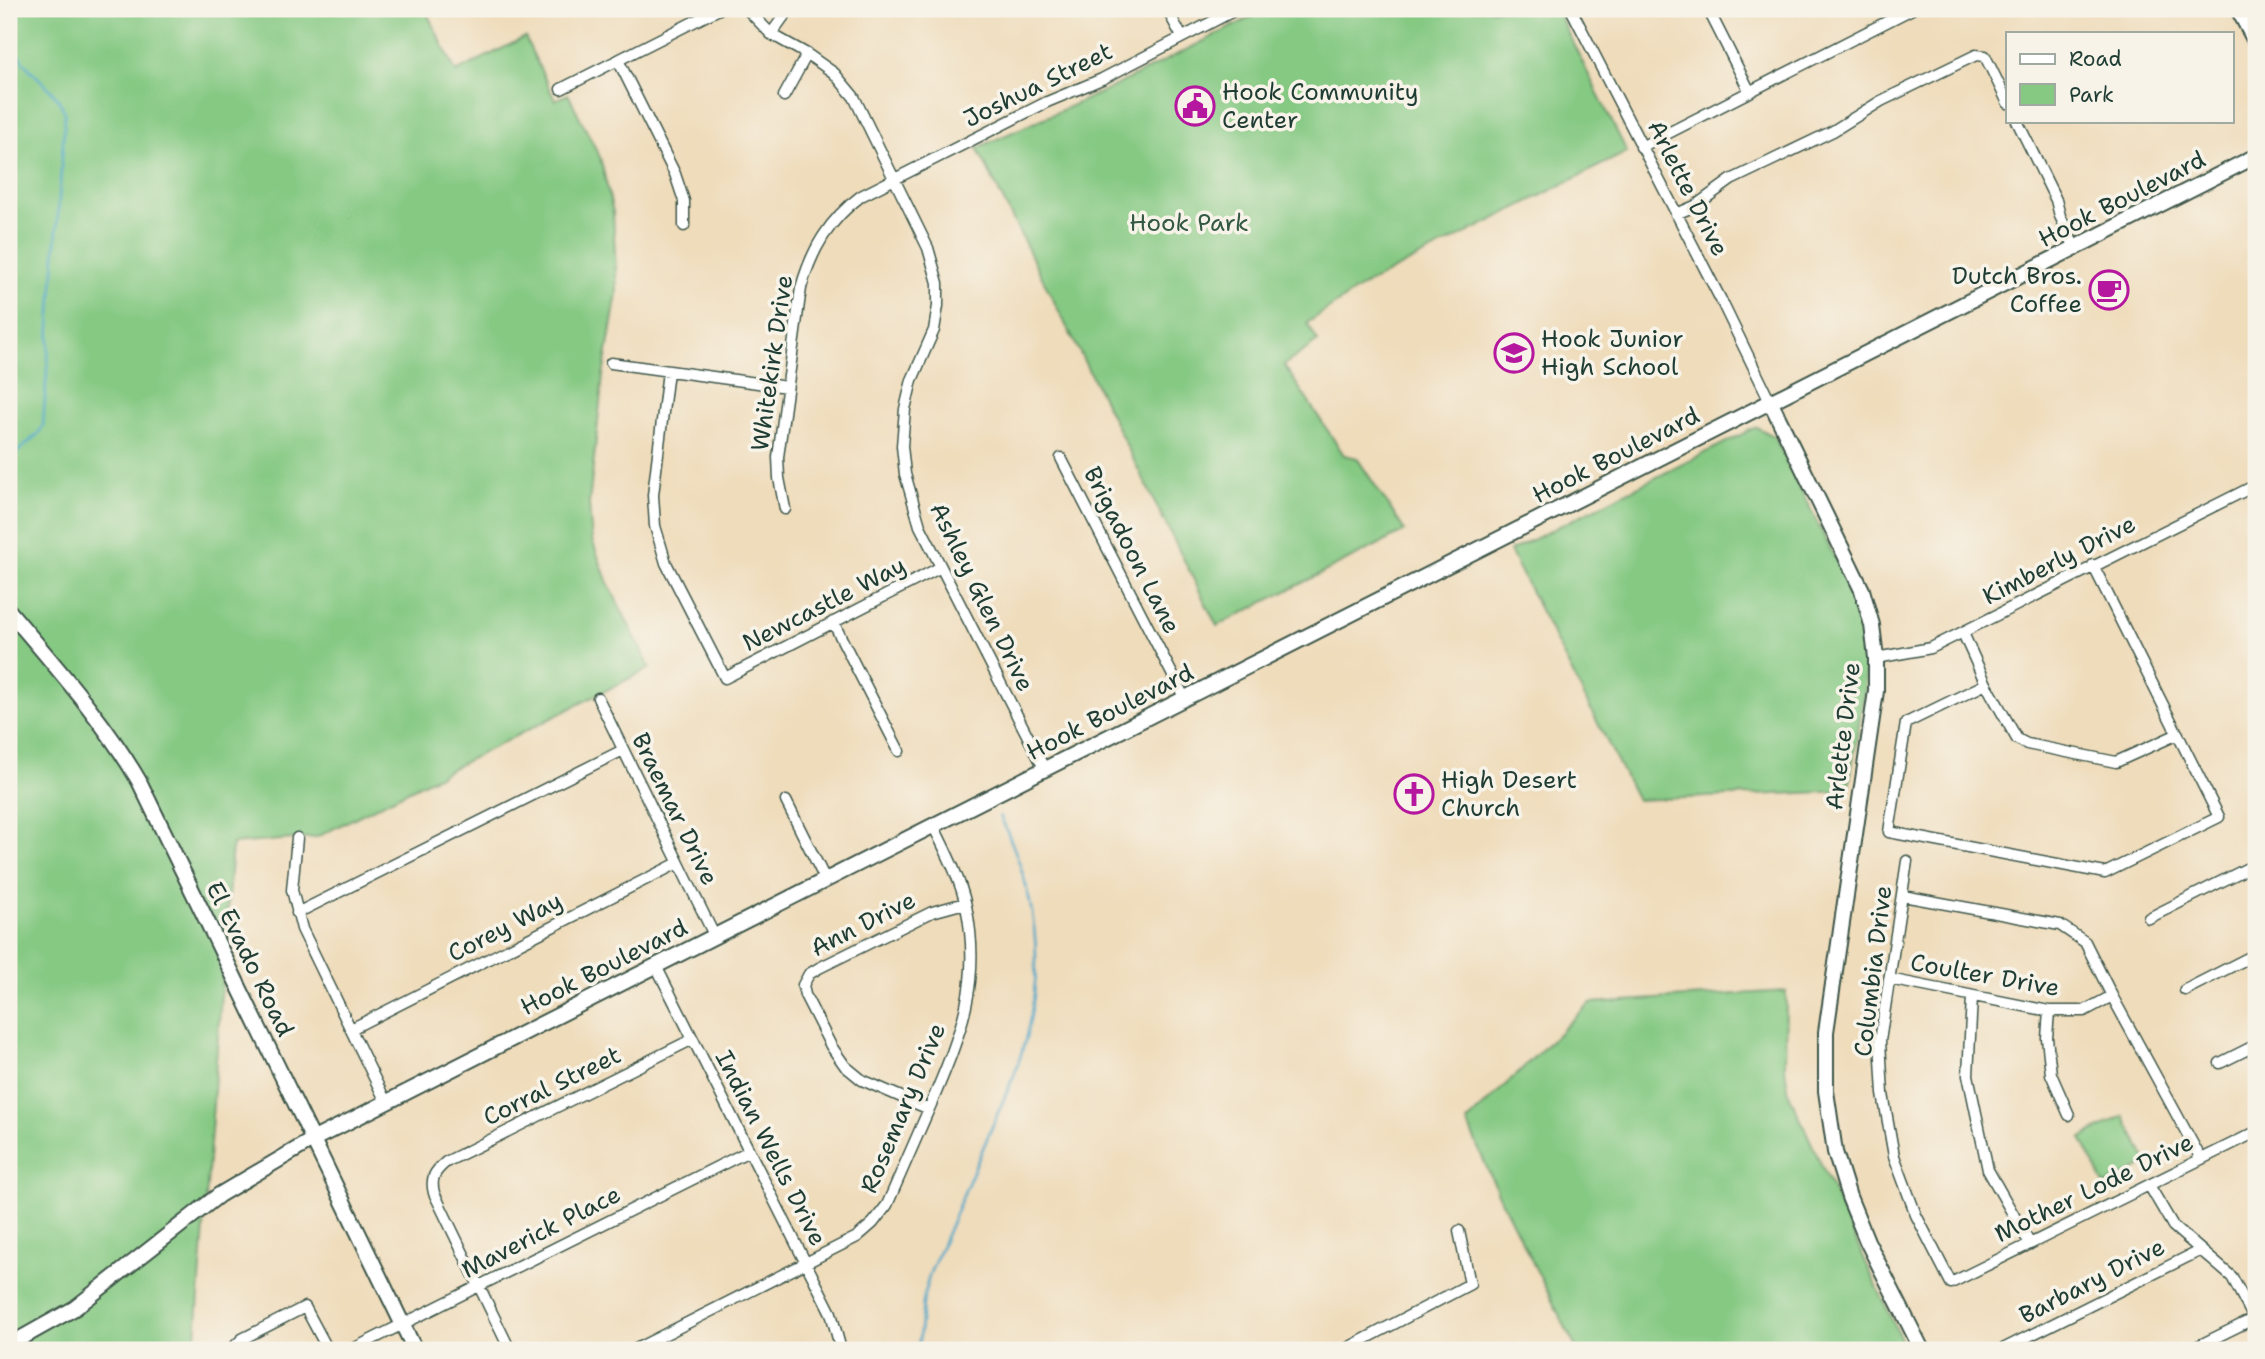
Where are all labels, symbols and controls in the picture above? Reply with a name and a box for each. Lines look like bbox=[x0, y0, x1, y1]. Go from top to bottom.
legend bbox=[2006, 32, 2234, 122]
street label: Joshua Street bbox=[958, 35, 1118, 135]
text: Road bbox=[2069, 45, 2122, 73]
place label: Hook Community Center bbox=[1222, 76, 1419, 136]
text: Park bbox=[2069, 81, 2114, 109]
public building icon: Hook Community Center bbox=[1174, 85, 1216, 127]
street label: Arlette Drive bbox=[1640, 115, 1736, 261]
street label: Hook Boulevard bbox=[2033, 143, 2211, 255]
park label: Hook Park bbox=[1129, 207, 1249, 239]
place label: Dutch Bros. Coffee bbox=[1952, 260, 2082, 320]
cafe icon: Dutch Bros. Coffee bbox=[2088, 269, 2130, 311]
street label: Whitekirk Drive bbox=[744, 273, 800, 453]
place label: Hook Junior High School bbox=[1541, 323, 1684, 383]
school or university icon: Hook Junior High School bbox=[1493, 332, 1535, 374]
street label: Hook Boulevard bbox=[1527, 399, 1705, 511]
street label: Brigadoon Lane bbox=[1076, 461, 1188, 639]
street label: Ashley Glen Drive bbox=[922, 497, 1042, 697]
street label: Kimberly Drive bbox=[1977, 508, 2141, 612]
street label: Newcastle Way bbox=[737, 549, 911, 659]
street label: Hook Boulevard bbox=[1021, 656, 1199, 768]
street label: Arlette Drive bbox=[1818, 660, 1868, 812]
street label: Braemar Drive bbox=[624, 728, 726, 890]
place label: High Desert Church bbox=[1441, 764, 1577, 824]
church icon: High Desert Church bbox=[1393, 773, 1435, 815]
street label: El Evado Road bbox=[199, 876, 301, 1042]
street label: Ann Drive bbox=[805, 884, 921, 964]
street label: Columbia Drive bbox=[1847, 884, 1899, 1058]
street label: Corey Way bbox=[442, 885, 568, 969]
street label: Hook Boulevard bbox=[515, 911, 693, 1023]
street label: Coulter Drive bbox=[1908, 946, 2062, 1004]
street label: Rosemary Drive bbox=[853, 1018, 953, 1198]
street label: Corral Street bbox=[478, 1039, 626, 1133]
street label: Indian Wells Drive bbox=[708, 1045, 834, 1251]
street label: Mother Lode Drive bbox=[1989, 1126, 2199, 1250]
street label: Maverick Place bbox=[456, 1178, 626, 1286]
street label: Barbary Drive bbox=[2014, 1231, 2170, 1331]

